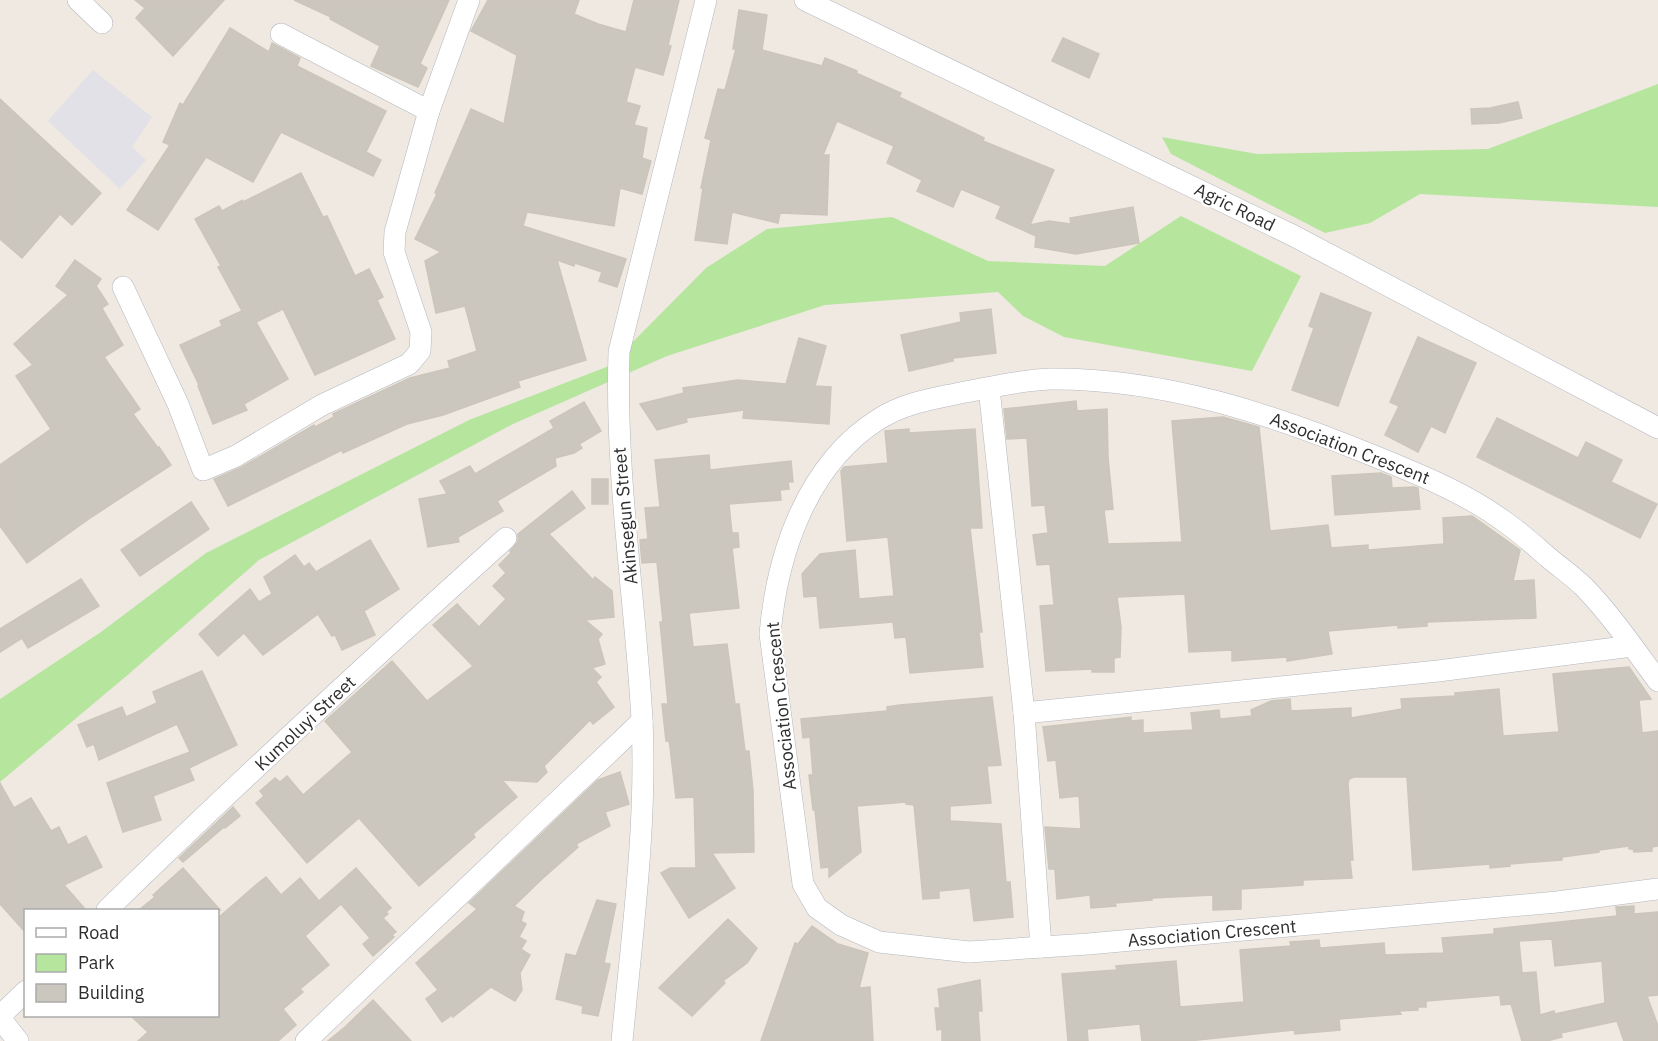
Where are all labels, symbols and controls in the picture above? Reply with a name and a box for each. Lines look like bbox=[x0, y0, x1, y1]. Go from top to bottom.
street label: Agric Road bbox=[1191, 178, 1279, 236]
street label: Association Crescent bbox=[1267, 407, 1433, 489]
street label: Akinsegun Street bbox=[608, 446, 642, 586]
street label: Association Crescent bbox=[761, 621, 801, 791]
street label: Kumoluyi Street bbox=[250, 670, 360, 776]
legend bbox=[24, 909, 219, 1017]
street label: Association Crescent bbox=[1127, 914, 1297, 952]
text: Road bbox=[78, 921, 119, 944]
text: Park bbox=[78, 951, 115, 974]
text: Building bbox=[78, 981, 145, 1004]

